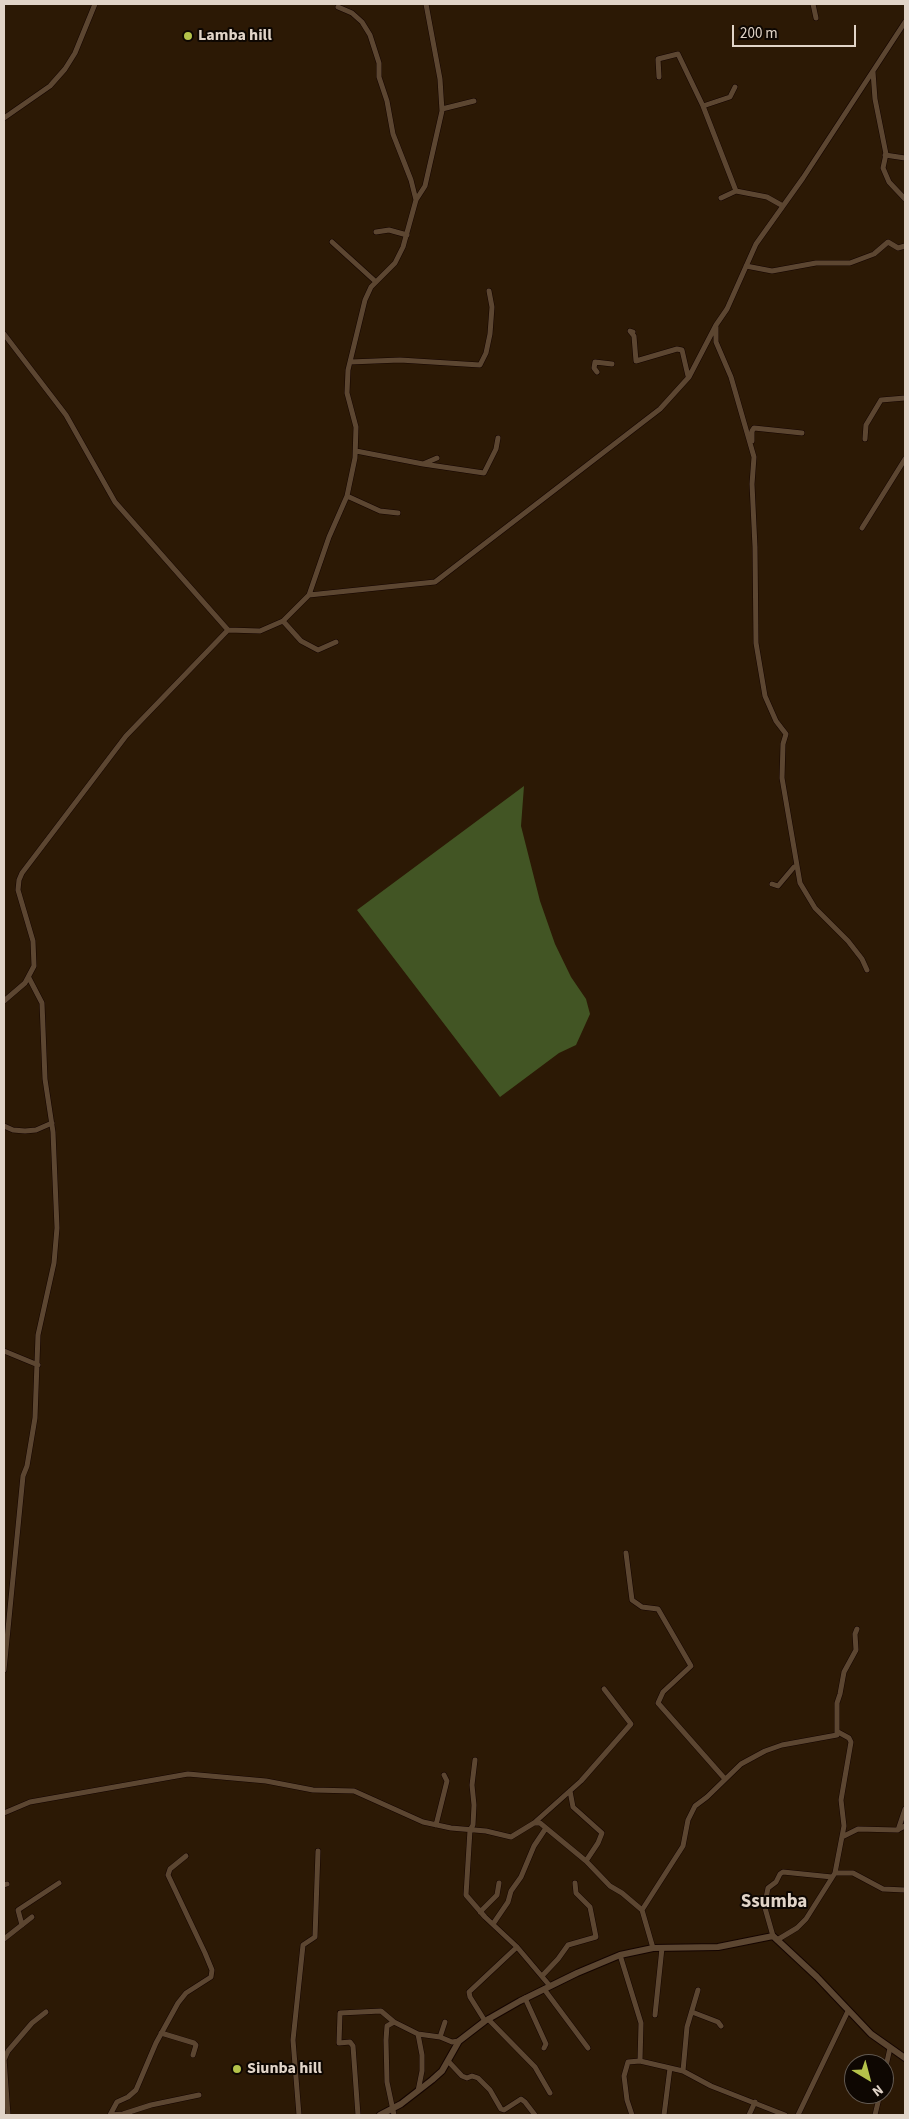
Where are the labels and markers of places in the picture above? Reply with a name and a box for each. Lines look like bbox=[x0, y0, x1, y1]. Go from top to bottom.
place label: Lamba hill bbox=[198, 26, 272, 46]
marker: Lamba hill bbox=[182, 30, 194, 42]
place label: Siunba hill bbox=[247, 2059, 322, 2079]
marker: Siunba hill bbox=[231, 2063, 243, 2075]

